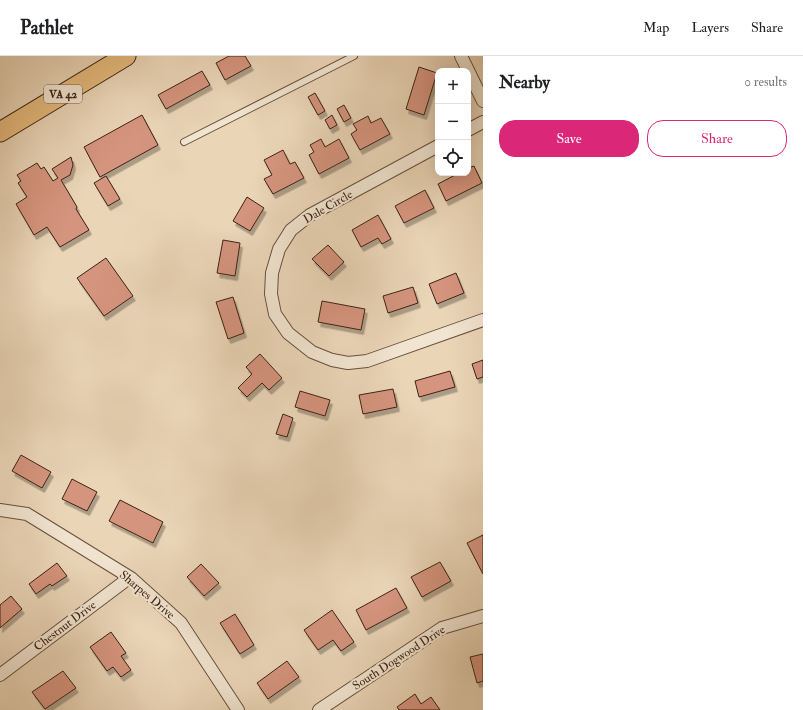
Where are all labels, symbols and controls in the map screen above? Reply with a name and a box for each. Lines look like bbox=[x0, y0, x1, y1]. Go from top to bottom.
text: Pathlet bbox=[20, 16, 74, 40]
text: Map bbox=[643, 19, 669, 36]
text: Layers bbox=[691, 19, 729, 36]
text: Share bbox=[751, 19, 783, 36]
map controls bbox=[435, 68, 471, 176]
button: + bbox=[435, 68, 471, 104]
text: Nearby bbox=[499, 72, 550, 93]
text: 0 results bbox=[744, 74, 787, 90]
road number: VA 42 bbox=[44, 85, 82, 103]
button: − bbox=[435, 104, 471, 140]
button: Save bbox=[499, 120, 639, 157]
button: Share bbox=[647, 120, 787, 157]
button: locate bbox=[435, 140, 471, 176]
street label: Dale Circle bbox=[301, 187, 355, 227]
street label: Sharpes Drive bbox=[116, 568, 178, 622]
street label: Chestnut Drive bbox=[31, 598, 99, 654]
street label: South Dogwood Drive bbox=[350, 622, 448, 694]

